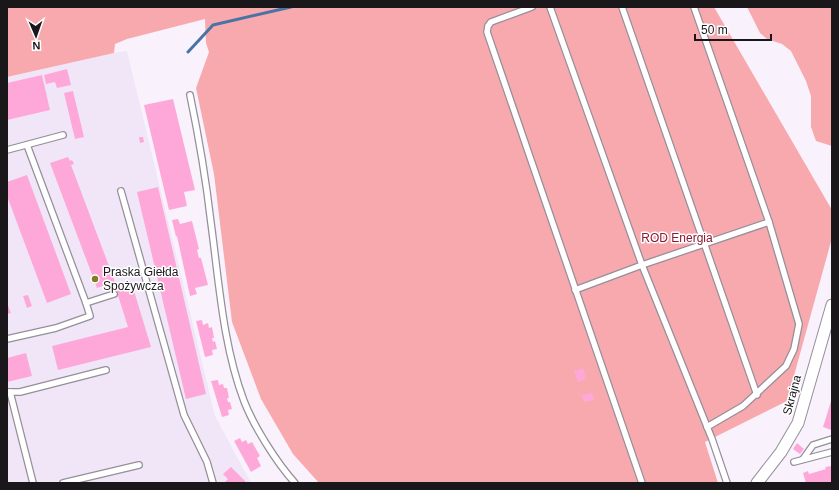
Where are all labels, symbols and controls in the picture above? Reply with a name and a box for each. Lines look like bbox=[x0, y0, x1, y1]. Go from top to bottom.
north arrow bbox=[16, 16, 56, 56]
scale bar bbox=[695, 16, 771, 42]
text: 50 m bbox=[701, 23, 728, 37]
text: N bbox=[32, 40, 41, 52]
park label: ROD Energia bbox=[641, 231, 713, 245]
place label: Praska Giełda Spożywcza bbox=[103, 265, 179, 293]
marker: Praska Giełda Spożywcza bbox=[90, 274, 100, 284]
street label: Skrajna bbox=[780, 373, 804, 416]

